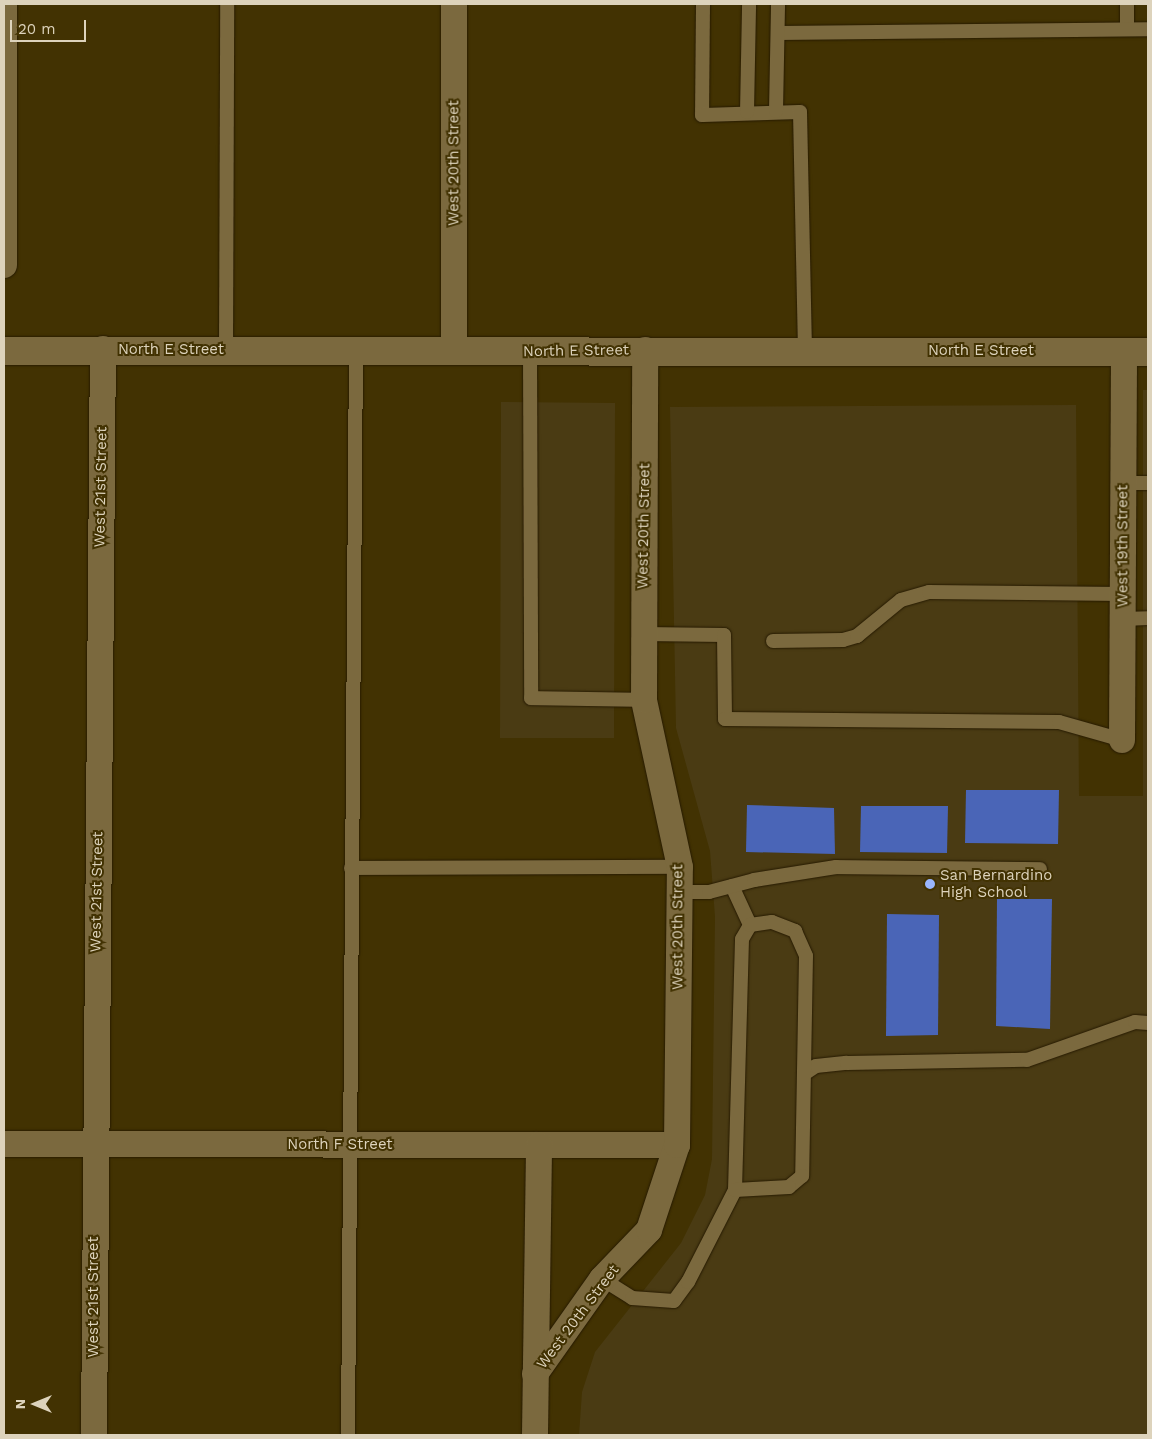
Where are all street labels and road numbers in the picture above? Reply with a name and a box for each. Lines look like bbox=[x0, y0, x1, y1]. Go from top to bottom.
street label: West 20th Street bbox=[445, 100, 463, 226]
street label: North E Street bbox=[118, 341, 224, 359]
street label: North E Street bbox=[523, 341, 629, 361]
street label: North E Street bbox=[928, 342, 1034, 360]
street label: West 21st Street bbox=[91, 426, 111, 548]
street label: West 20th Street bbox=[634, 463, 654, 589]
street label: West 19th Street bbox=[1114, 485, 1132, 607]
street label: West 21st Street bbox=[87, 831, 107, 953]
street label: West 20th Street bbox=[669, 864, 687, 990]
street label: North F Street bbox=[287, 1136, 393, 1154]
street label: West 21st Street bbox=[85, 1237, 103, 1357]
street label: West 20th Street bbox=[533, 1261, 623, 1373]

